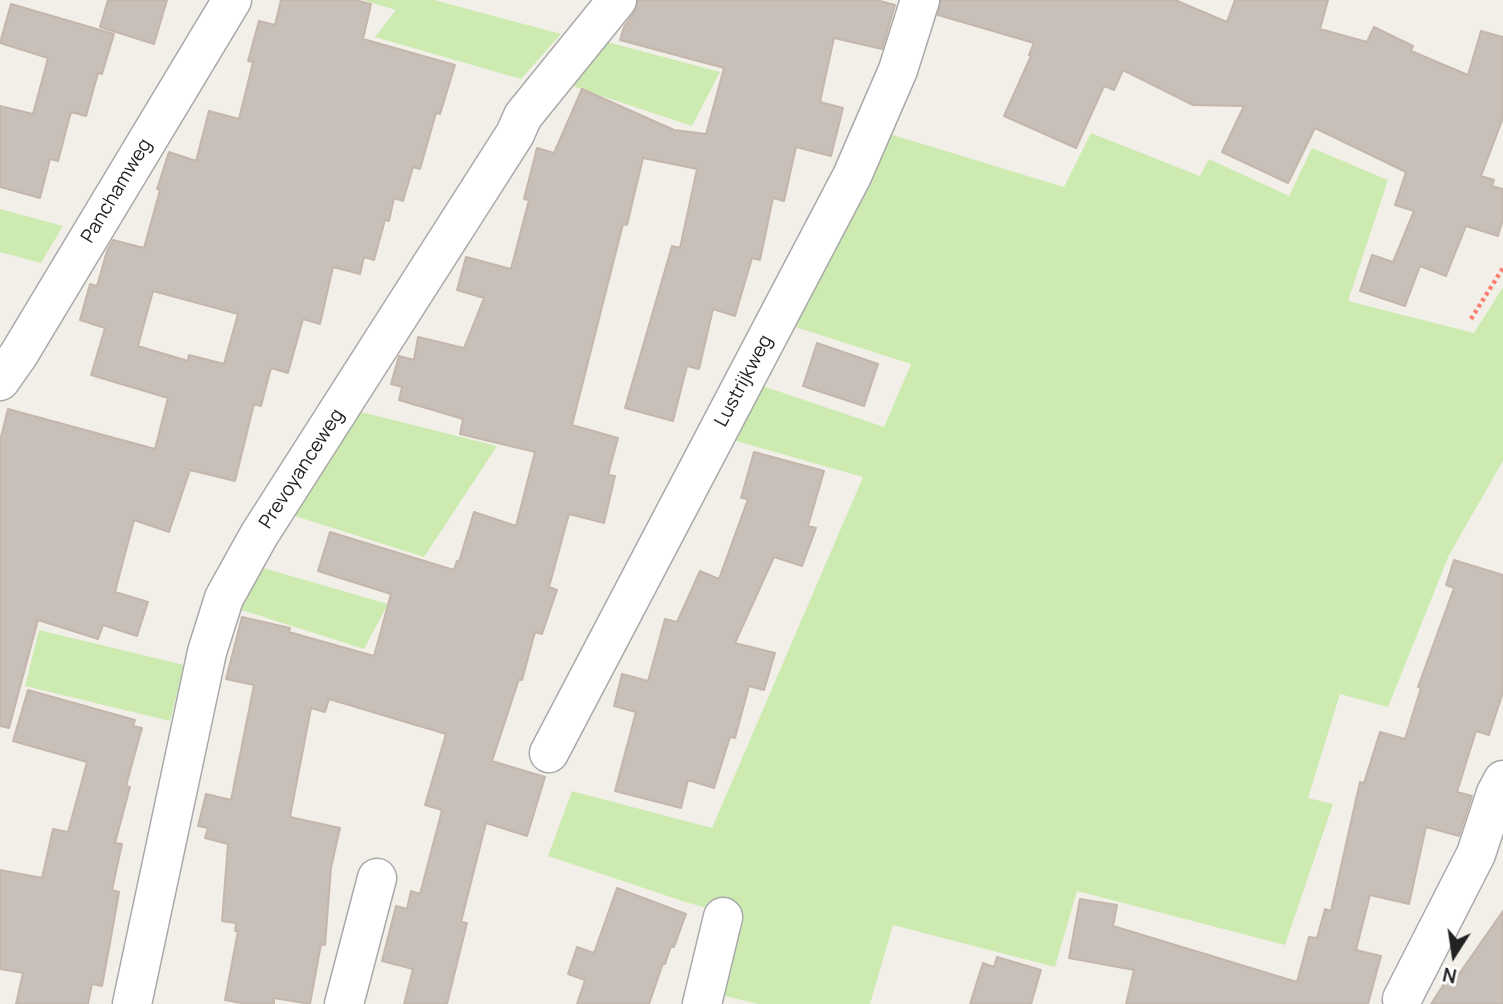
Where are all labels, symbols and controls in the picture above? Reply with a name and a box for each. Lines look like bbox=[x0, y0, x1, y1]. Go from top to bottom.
street label: Panchamweg bbox=[77, 135, 157, 247]
street label: Lustrijkweg bbox=[710, 331, 778, 431]
street label: Prevoyanceweg bbox=[255, 405, 349, 533]
north arrow bbox=[1419, 920, 1489, 990]
text: N bbox=[1440, 961, 1459, 990]

